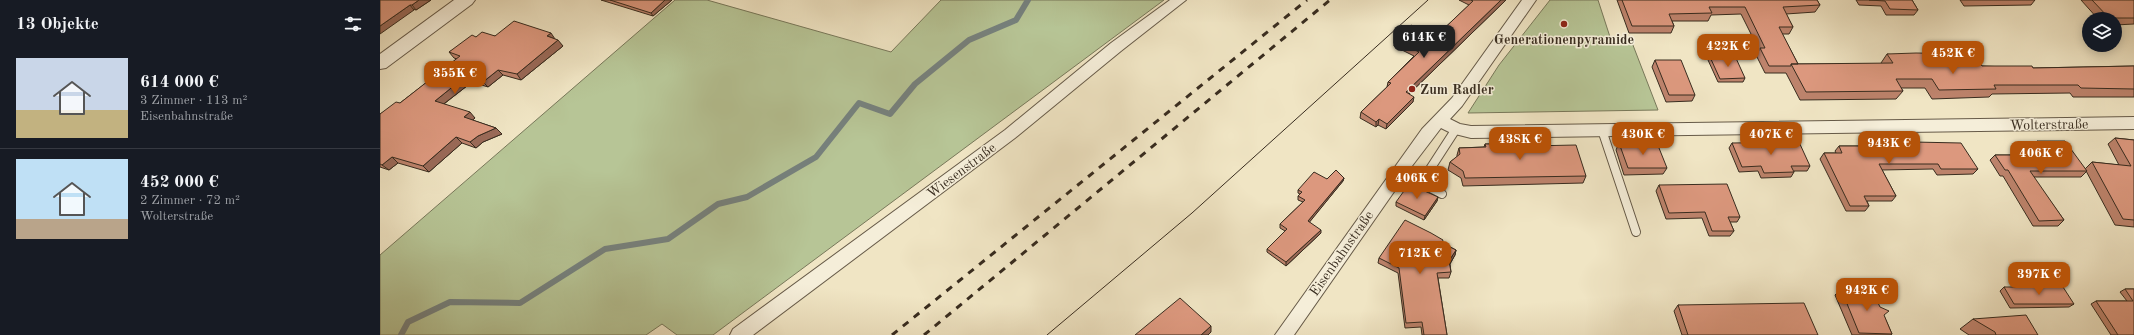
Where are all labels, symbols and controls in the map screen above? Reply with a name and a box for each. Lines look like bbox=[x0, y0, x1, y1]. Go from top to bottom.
map controls bbox=[2082, 12, 2122, 52]
button: layers bbox=[2082, 12, 2122, 52]
icon: filters bbox=[342, 13, 364, 35]
text: 13 Objekte bbox=[16, 16, 99, 33]
marker: Generationenpyramide bbox=[1559, 19, 1569, 29]
pin: 614K € bbox=[1391, 25, 1457, 59]
text: 614K € bbox=[1402, 31, 1446, 44]
place label: Generationenpyramide bbox=[1494, 33, 1634, 47]
pin: 422K € bbox=[1695, 34, 1761, 68]
text: 422K € bbox=[1706, 40, 1750, 53]
pin: 452K € bbox=[1920, 41, 1986, 75]
text: 452K € bbox=[1931, 47, 1975, 60]
pin: 355K € bbox=[422, 61, 488, 95]
text: 355K € bbox=[433, 67, 477, 80]
icon: home bbox=[48, 74, 96, 122]
text: 614 000 € bbox=[140, 74, 219, 91]
place label: Zum Radler bbox=[1420, 83, 1494, 97]
marker: Zum Radler bbox=[1407, 84, 1417, 94]
text: 3 Zimmer · 113 m² bbox=[140, 94, 248, 107]
text: Eisenbahnstraße bbox=[140, 110, 233, 123]
street label: Wolterstraße bbox=[2009, 117, 2089, 133]
pin: 430K € bbox=[1610, 122, 1676, 156]
pin: 407K € bbox=[1738, 122, 1804, 156]
pin: 438K € bbox=[1487, 127, 1553, 161]
text: 430K € bbox=[1621, 128, 1665, 141]
text: 407K € bbox=[1749, 128, 1793, 141]
pin: 943K € bbox=[1856, 131, 1922, 165]
text: 438K € bbox=[1498, 133, 1542, 146]
text: 943K € bbox=[1867, 137, 1911, 150]
street label: Wiesenstraße bbox=[925, 141, 999, 201]
pin: 406K € bbox=[2008, 141, 2074, 175]
text: 406K € bbox=[2019, 147, 2063, 160]
pin: 406K € bbox=[1384, 166, 1450, 200]
text: 406K € bbox=[1395, 172, 1439, 185]
text: 452 000 € bbox=[140, 174, 219, 191]
icon: home bbox=[48, 175, 96, 223]
text: 2 Zimmer · 72 m² bbox=[140, 194, 240, 207]
street label: Eisenbahnstraße bbox=[1307, 209, 1376, 299]
text: Wolterstraße bbox=[140, 210, 213, 223]
pin: 712K € bbox=[1387, 241, 1453, 275]
text: 712K € bbox=[1398, 247, 1442, 260]
pin: 397K € bbox=[2006, 262, 2072, 296]
text: 397K € bbox=[2017, 268, 2061, 281]
pin: 942K € bbox=[1834, 278, 1900, 312]
text: 942K € bbox=[1845, 284, 1889, 297]

